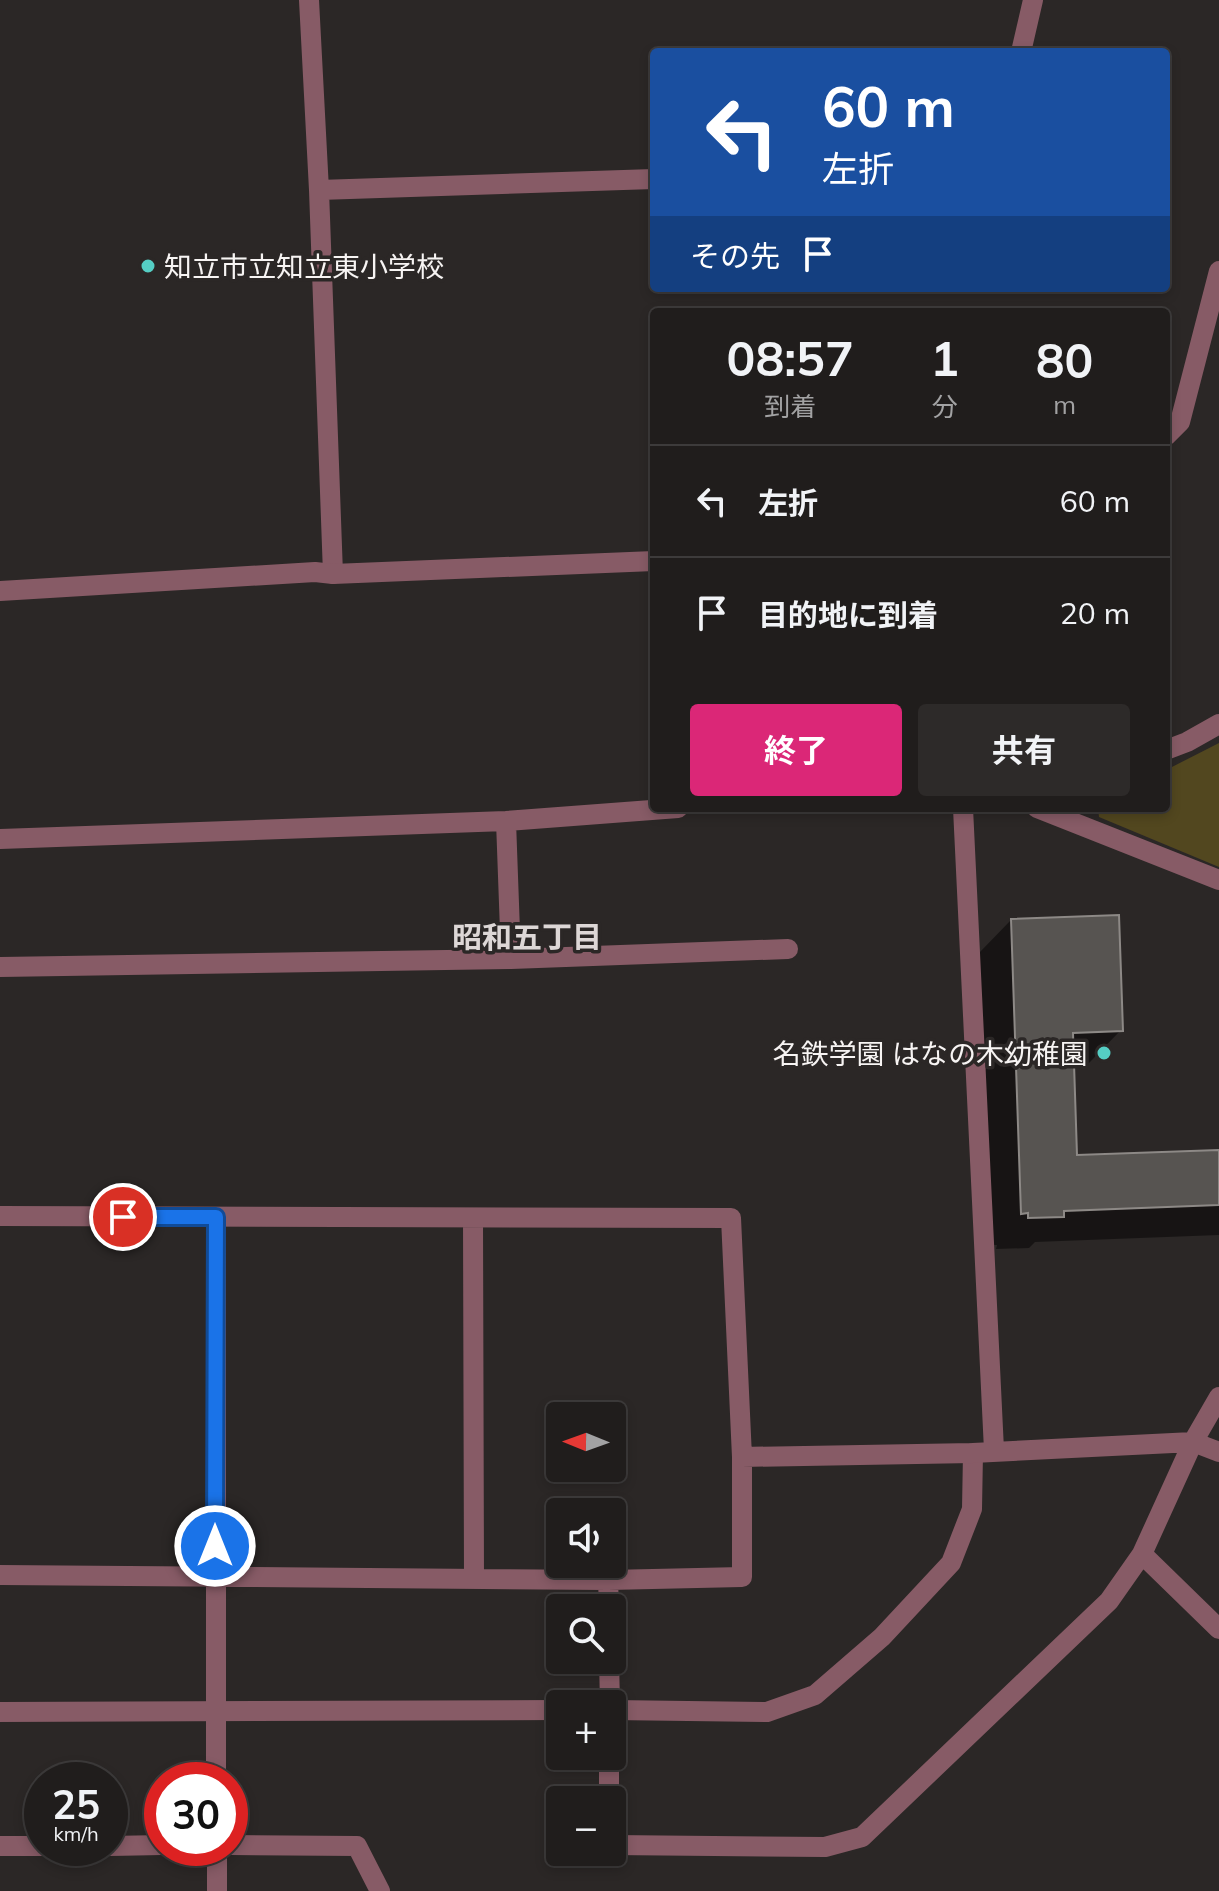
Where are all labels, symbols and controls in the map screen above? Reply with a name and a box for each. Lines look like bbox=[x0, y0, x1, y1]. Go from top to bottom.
text: 60 m bbox=[822, 71, 955, 141]
icon: left bbox=[690, 80, 794, 184]
text: 左折 bbox=[822, 146, 894, 191]
icon: arrive bbox=[796, 232, 840, 276]
text: その先 bbox=[690, 237, 780, 275]
place label: 知立市立知立東小学校 bbox=[164, 249, 444, 284]
marker: 知立市立知立東小学校 bbox=[139, 257, 157, 275]
text: 08:57 bbox=[727, 328, 854, 388]
text: 1 bbox=[930, 328, 959, 388]
text: 80 bbox=[1036, 330, 1093, 390]
text: m bbox=[1053, 388, 1076, 421]
text: 到着 bbox=[764, 390, 816, 423]
text: 分 bbox=[932, 390, 958, 423]
icon: left bbox=[690, 479, 734, 523]
text: 60 m bbox=[1060, 482, 1130, 520]
text: 左折 bbox=[758, 484, 818, 522]
icon: arrive bbox=[690, 591, 734, 635]
text: 20 m bbox=[1060, 594, 1130, 632]
text: 目的地に到着 bbox=[758, 596, 938, 634]
button: 終了 bbox=[690, 704, 902, 796]
button: 共有 bbox=[918, 704, 1130, 796]
district label: 昭和五丁目 bbox=[452, 918, 602, 956]
place label: 名鉄学園 はなの木幼稚園 bbox=[773, 1036, 1088, 1071]
marker: 名鉄学園 はなの木幼稚園 bbox=[1095, 1044, 1113, 1062]
pin bbox=[89, 1183, 157, 1251]
icon: arrive bbox=[101, 1195, 145, 1239]
north arrow bbox=[546, 1402, 626, 1482]
map controls bbox=[546, 1402, 626, 1866]
button: sound bbox=[546, 1498, 626, 1578]
position arrow bbox=[173, 1504, 257, 1588]
button: search bbox=[546, 1594, 626, 1674]
button: + bbox=[546, 1690, 626, 1770]
speed limit sign: 30 bbox=[144, 1762, 248, 1866]
text: 25 bbox=[52, 1779, 100, 1829]
button: − bbox=[546, 1786, 626, 1866]
text: km/h bbox=[53, 1821, 99, 1846]

